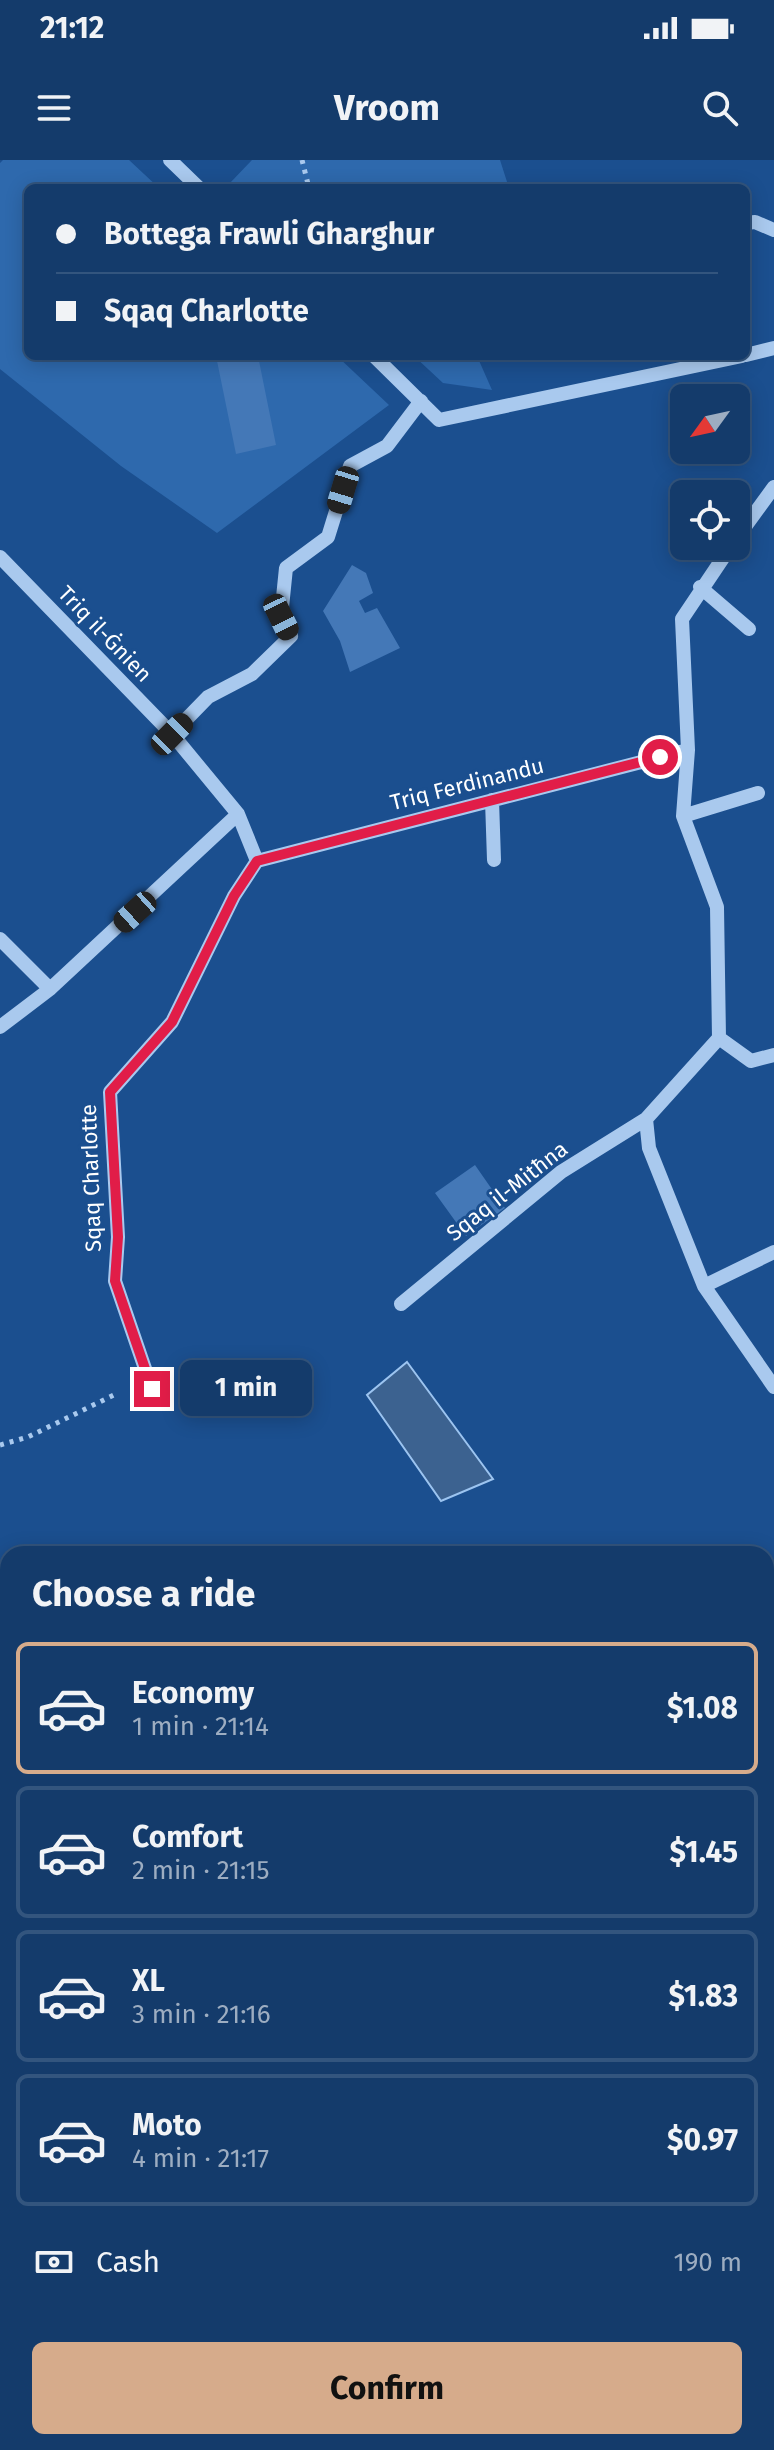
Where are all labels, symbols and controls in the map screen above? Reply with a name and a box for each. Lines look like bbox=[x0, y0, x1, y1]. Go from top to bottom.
text: 21:12 bbox=[40, 10, 104, 46]
icon: menu bbox=[32, 86, 76, 130]
text: Vroom bbox=[334, 86, 440, 130]
icon: search bbox=[698, 86, 742, 130]
text: Bottega Frawli Gharghur bbox=[104, 216, 434, 252]
text: Sqaq Charlotte bbox=[104, 293, 309, 329]
north arrow bbox=[670, 384, 750, 464]
map controls bbox=[670, 384, 750, 560]
car bbox=[325, 464, 361, 516]
button: locate bbox=[670, 480, 750, 560]
street label: Triq il-Ġnien bbox=[52, 580, 158, 688]
car bbox=[260, 590, 302, 644]
car bbox=[147, 709, 197, 759]
route start bbox=[642, 739, 678, 775]
street label: Triq Ferdinandu bbox=[387, 752, 547, 816]
car bbox=[109, 887, 161, 937]
street label: Sqaq Charlotte bbox=[75, 1103, 107, 1253]
street label: Sqaq il-Mitħna bbox=[441, 1135, 573, 1247]
callout: 1 min bbox=[180, 1361, 312, 1417]
route end bbox=[134, 1371, 170, 1407]
text: 1 min bbox=[215, 1372, 277, 1403]
text: Choose a ride bbox=[32, 1572, 255, 1616]
icon: car bbox=[36, 1672, 108, 1744]
text: Economy bbox=[132, 1675, 254, 1711]
text: $1.08 bbox=[667, 1690, 738, 1726]
text: 1 min · 21:14 bbox=[132, 1711, 269, 1742]
icon: car bbox=[36, 1816, 108, 1888]
text: Comfort bbox=[132, 1819, 243, 1855]
text: $1.45 bbox=[669, 1834, 738, 1870]
text: 2 min · 21:15 bbox=[132, 1855, 270, 1886]
icon: car bbox=[36, 1960, 108, 2032]
text: XL bbox=[132, 1963, 165, 1999]
text: $1.83 bbox=[668, 1978, 738, 2014]
text: 3 min · 21:16 bbox=[132, 1999, 271, 2030]
icon: car bbox=[36, 2104, 108, 2176]
text: Moto bbox=[132, 2107, 202, 2143]
text: $0.97 bbox=[667, 2122, 738, 2158]
text: 4 min · 21:17 bbox=[132, 2143, 269, 2174]
icon: cash bbox=[32, 2240, 76, 2284]
text: Cash bbox=[96, 2244, 160, 2280]
text: 190 m bbox=[673, 2247, 742, 2278]
button: Confirm bbox=[32, 2342, 742, 2434]

